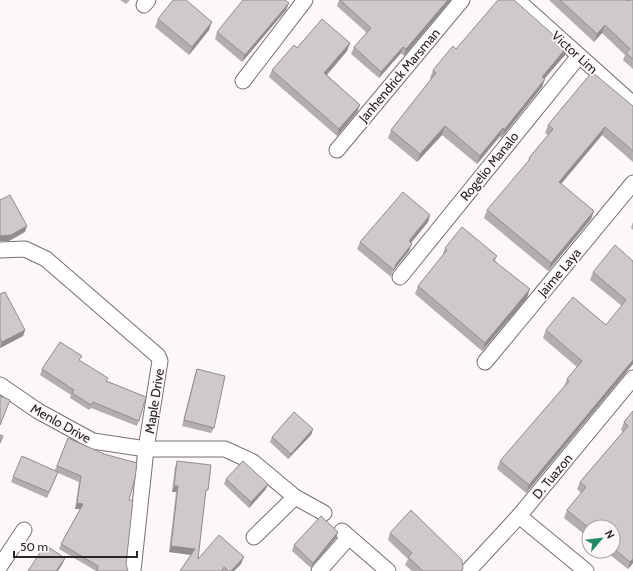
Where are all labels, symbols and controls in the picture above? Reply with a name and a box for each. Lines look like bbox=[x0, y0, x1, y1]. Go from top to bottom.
street label: Janhendrick Marsman bbox=[354, 25, 443, 126]
street label: Victor Lim bbox=[549, 27, 601, 77]
street label: Rogelio Manalo bbox=[456, 128, 522, 204]
street label: Jaime Laya bbox=[533, 244, 584, 300]
street label: Maple Drive bbox=[141, 367, 167, 435]
street label: Menlo Drive bbox=[28, 400, 94, 446]
street label: D. Tuazon bbox=[528, 450, 576, 502]
north arrow bbox=[581, 519, 621, 559]
text: N bbox=[602, 528, 618, 541]
scale bar bbox=[14, 533, 137, 559]
text: 50 m bbox=[20, 539, 48, 554]

